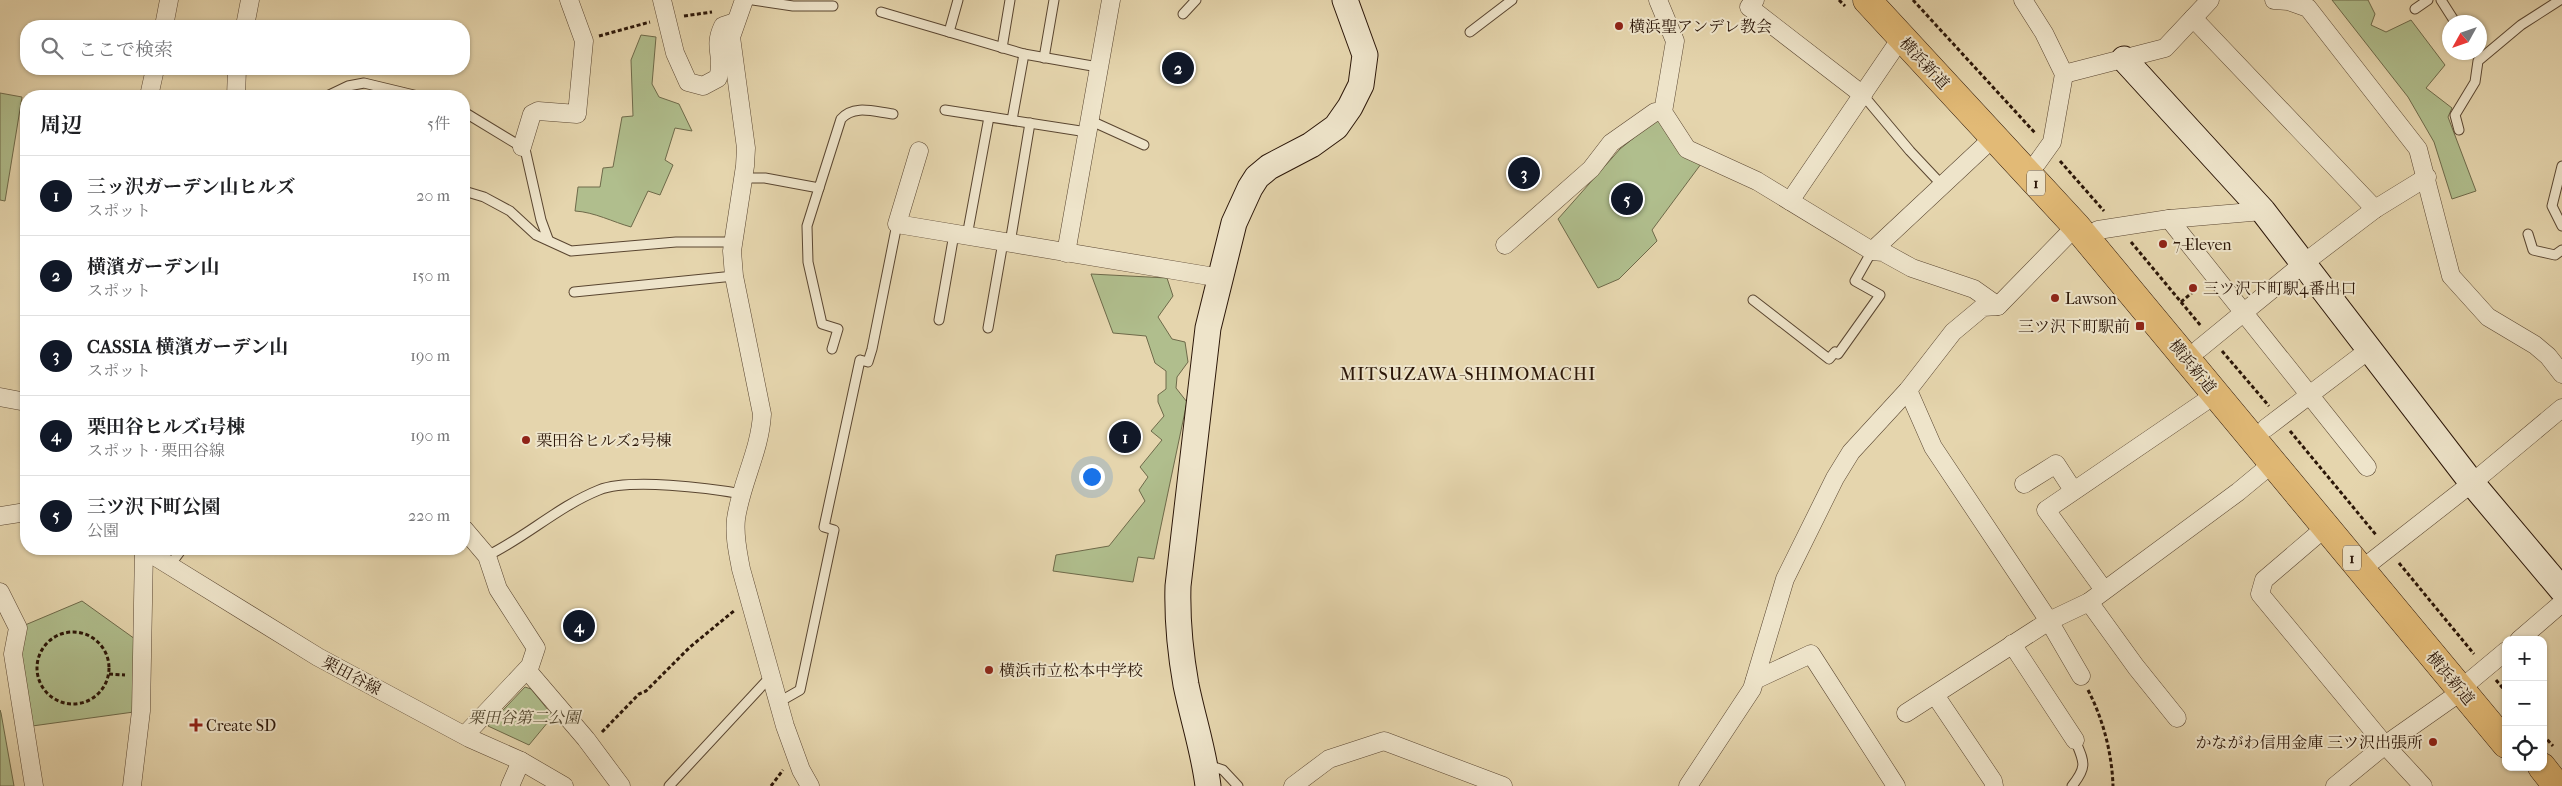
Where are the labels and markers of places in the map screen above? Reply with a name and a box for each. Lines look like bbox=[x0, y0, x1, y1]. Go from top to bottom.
place label: 横浜聖アンデレ教会 bbox=[1629, 17, 1772, 36]
marker: 横浜聖アンデレ教会 bbox=[1613, 20, 1625, 32]
pin: 2 bbox=[1162, 49, 1194, 87]
pin: 3 bbox=[1508, 154, 1540, 192]
pin: 5 bbox=[1611, 180, 1643, 218]
place label: 7-Eleven bbox=[2173, 235, 2232, 254]
marker: 7-Eleven bbox=[2157, 238, 2169, 250]
place label: 三ツ沢下町駅4番出口 bbox=[2203, 279, 2356, 298]
marker: 三ツ沢下町駅4番出口 bbox=[2187, 282, 2199, 294]
place label: Lawson bbox=[2065, 289, 2118, 308]
marker: Lawson bbox=[2049, 292, 2061, 304]
place label: 三ツ沢下町駅前 bbox=[2018, 317, 2130, 336]
marker: 三ツ沢下町駅前 bbox=[2134, 320, 2146, 332]
pin: 1 bbox=[1109, 418, 1141, 456]
place label: 栗田谷ヒルズ2号棟 bbox=[536, 431, 672, 450]
marker: 栗田谷ヒルズ2号棟 bbox=[520, 434, 532, 446]
pin: 4 bbox=[563, 607, 595, 645]
place label: 横浜市立松本中学校 bbox=[999, 661, 1143, 680]
marker: 横浜市立松本中学校 bbox=[983, 664, 995, 676]
place label: Create SD bbox=[206, 716, 276, 735]
marker: Create SD bbox=[190, 719, 202, 731]
place label: かながわ信用金庫 三ツ沢出張所 bbox=[2196, 733, 2423, 752]
marker: かながわ信用金庫 三ツ沢出張所 bbox=[2427, 736, 2439, 748]

